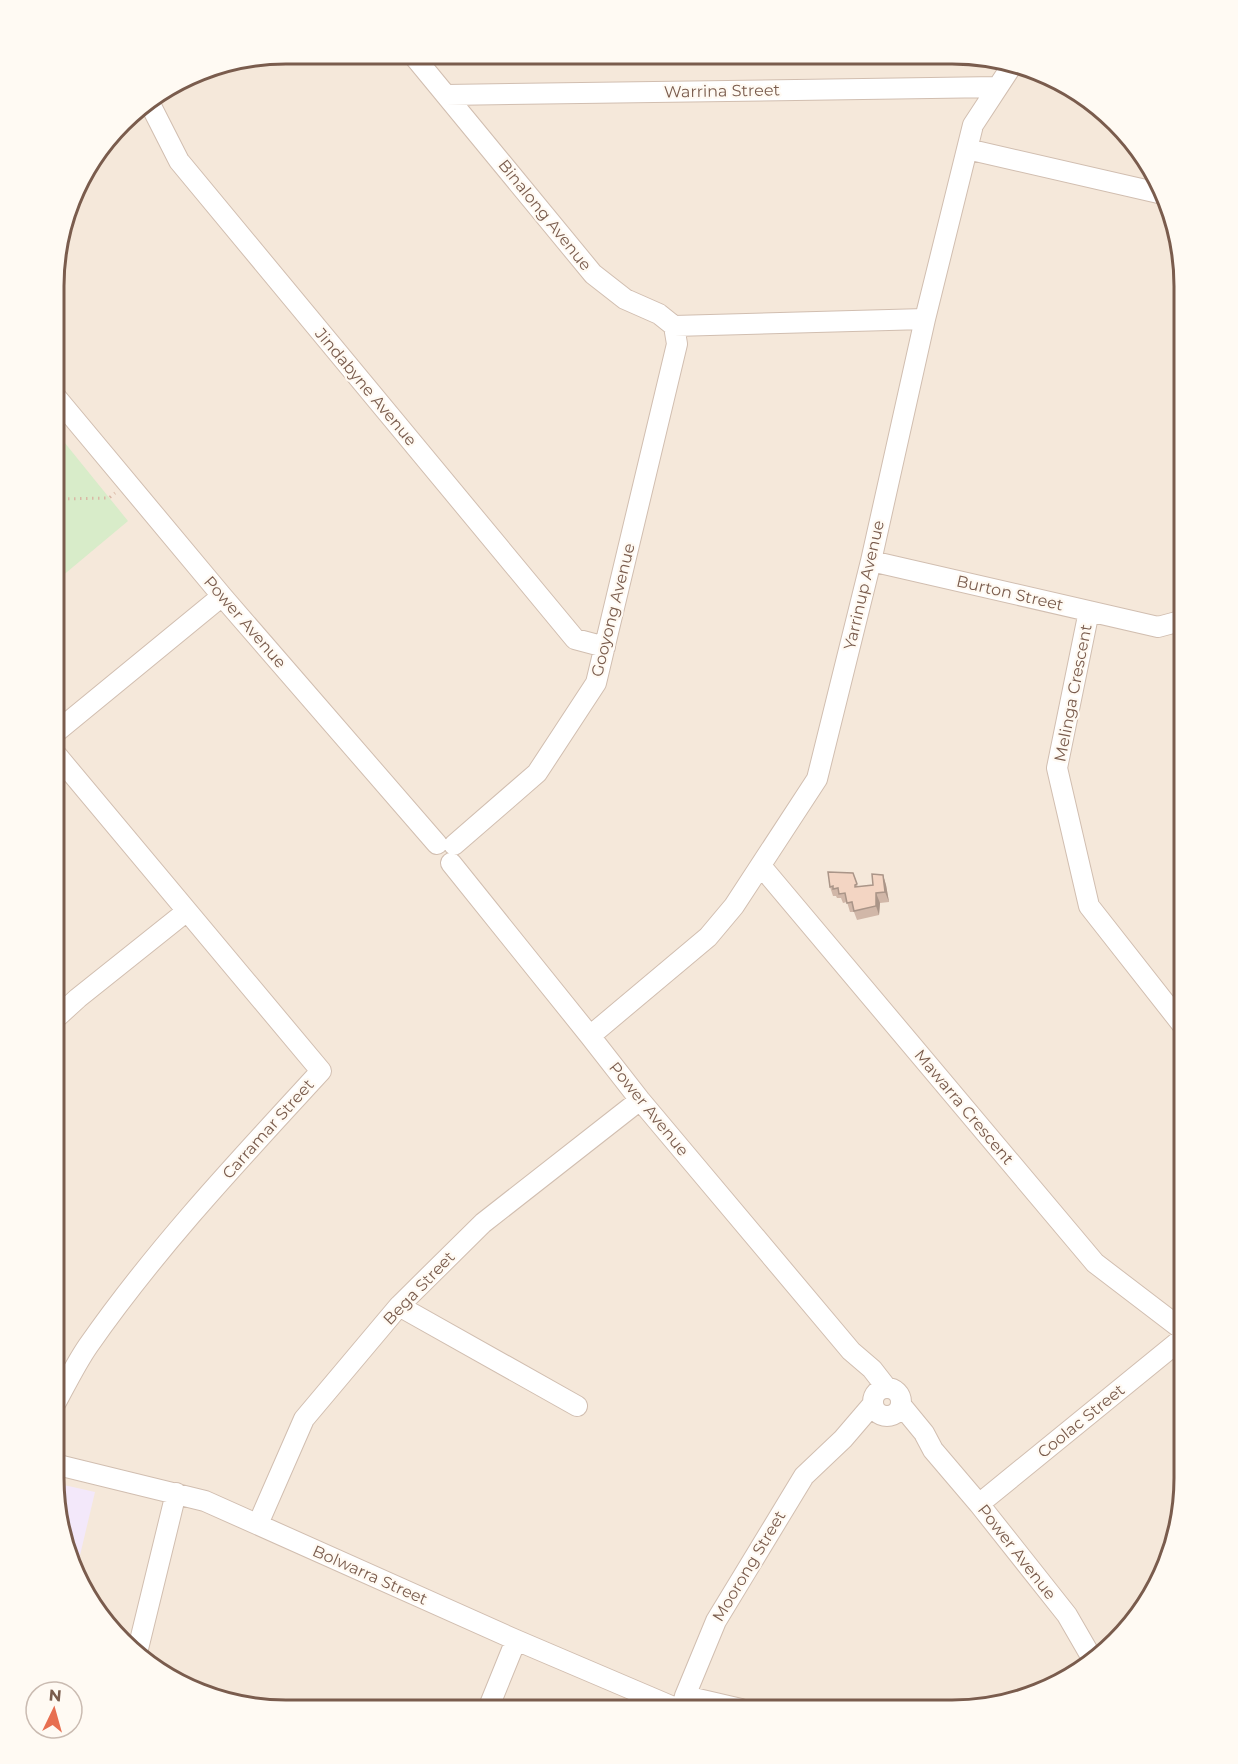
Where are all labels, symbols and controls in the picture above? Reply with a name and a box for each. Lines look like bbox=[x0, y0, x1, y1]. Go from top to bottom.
street label: Warrina Street bbox=[664, 80, 781, 102]
street label: Binalong Avenue bbox=[494, 156, 596, 274]
street label: Jindabyne Avenue bbox=[311, 324, 421, 450]
street label: Yarrinup Avenue bbox=[840, 518, 888, 652]
street label: Gooyong Avenue bbox=[587, 541, 639, 679]
street label: Burton Street bbox=[955, 571, 1066, 615]
street label: Power Avenue bbox=[200, 572, 290, 672]
street label: Melinga Crescent bbox=[1050, 622, 1096, 763]
street label: Mawarra Crescent bbox=[910, 1046, 1018, 1169]
street label: Power Avenue bbox=[605, 1058, 693, 1160]
street label: Carramar Street bbox=[218, 1075, 318, 1183]
street label: Bega Street bbox=[379, 1247, 459, 1329]
street label: Coolac Street bbox=[1034, 1380, 1129, 1462]
street label: Power Avenue bbox=[974, 1501, 1060, 1603]
street label: Moorong Street bbox=[708, 1507, 790, 1625]
street label: Bolwarra Street bbox=[310, 1541, 431, 1609]
north arrow bbox=[24, 1680, 84, 1740]
text: N bbox=[48, 1686, 63, 1706]

